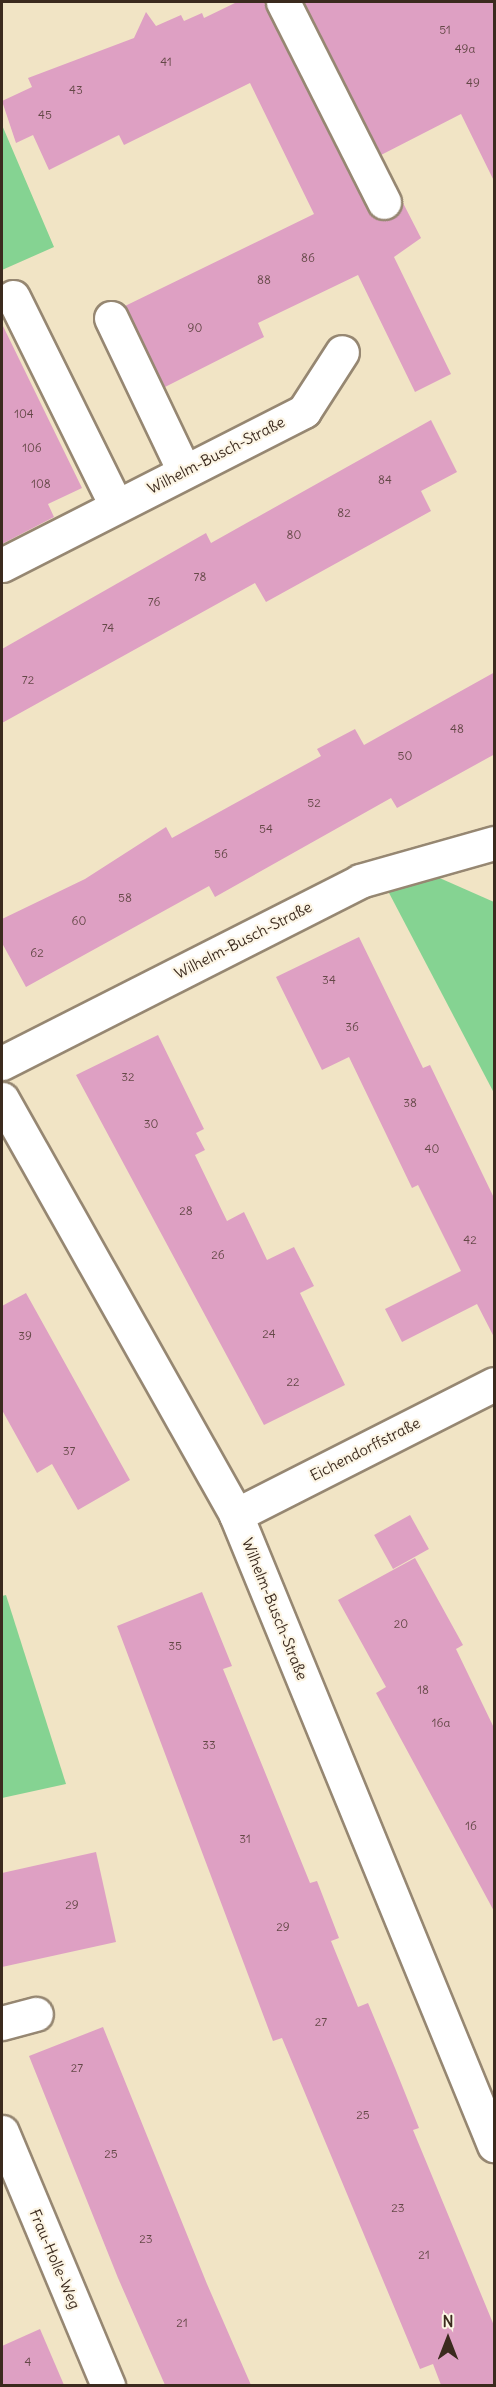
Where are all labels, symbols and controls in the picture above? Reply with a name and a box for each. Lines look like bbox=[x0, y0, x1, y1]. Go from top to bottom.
house number: 51 bbox=[439, 23, 451, 37]
house number: 49a bbox=[455, 42, 475, 56]
house number: 41 bbox=[160, 55, 172, 69]
house number: 49 bbox=[466, 76, 480, 90]
house number: 43 bbox=[69, 83, 83, 97]
house number: 45 bbox=[38, 108, 52, 122]
house number: 86 bbox=[301, 251, 315, 265]
house number: 88 bbox=[257, 273, 271, 287]
house number: 90 bbox=[188, 321, 202, 335]
house number: 104 bbox=[14, 407, 34, 421]
street label: Wilhelm-Busch-Straße bbox=[144, 413, 288, 497]
house number: 106 bbox=[22, 441, 42, 455]
house number: 84 bbox=[378, 473, 392, 487]
house number: 108 bbox=[31, 477, 51, 491]
house number: 82 bbox=[337, 506, 351, 520]
house number: 80 bbox=[287, 528, 301, 542]
house number: 78 bbox=[194, 570, 206, 584]
house number: 76 bbox=[148, 595, 160, 609]
house number: 74 bbox=[102, 621, 114, 635]
house number: 72 bbox=[22, 673, 34, 687]
house number: 48 bbox=[450, 722, 464, 736]
house number: 50 bbox=[398, 749, 412, 763]
house number: 52 bbox=[307, 796, 321, 810]
house number: 54 bbox=[259, 822, 273, 836]
house number: 56 bbox=[214, 847, 228, 861]
house number: 58 bbox=[118, 891, 132, 905]
street label: Wilhelm-Busch-Straße bbox=[171, 898, 315, 982]
house number: 60 bbox=[72, 914, 86, 928]
house number: 62 bbox=[30, 946, 44, 960]
house number: 34 bbox=[322, 973, 336, 987]
house number: 36 bbox=[345, 1020, 359, 1034]
house number: 32 bbox=[121, 1070, 135, 1084]
house number: 38 bbox=[403, 1096, 417, 1110]
house number: 30 bbox=[144, 1117, 158, 1131]
house number: 40 bbox=[425, 1142, 439, 1156]
house number: 28 bbox=[179, 1204, 193, 1218]
house number: 42 bbox=[463, 1233, 477, 1247]
house number: 26 bbox=[211, 1248, 225, 1262]
house number: 24 bbox=[262, 1327, 276, 1341]
house number: 39 bbox=[18, 1329, 32, 1343]
house number: 22 bbox=[286, 1375, 300, 1389]
street label: Eichendorffstraße bbox=[307, 1413, 423, 1485]
house number: 37 bbox=[63, 1444, 75, 1458]
street label: Wilhelm-Busch-Straße bbox=[238, 1535, 312, 1683]
house number: 20 bbox=[394, 1617, 408, 1631]
house number: 35 bbox=[168, 1639, 182, 1653]
house number: 18 bbox=[417, 1683, 429, 1697]
house number: 16a bbox=[432, 1716, 450, 1730]
house number: 33 bbox=[202, 1738, 216, 1752]
house number: 16 bbox=[465, 1819, 477, 1833]
house number: 31 bbox=[239, 1832, 251, 1846]
house number: 29 bbox=[65, 1898, 79, 1912]
house number: 29 bbox=[276, 1920, 290, 1934]
house number: 27 bbox=[315, 2015, 327, 2029]
house number: 27 bbox=[71, 2061, 83, 2075]
house number: 25 bbox=[356, 2108, 370, 2122]
house number: 25 bbox=[104, 2147, 118, 2161]
house number: 23 bbox=[391, 2201, 405, 2215]
street label: Frau-Holle-Weg bbox=[26, 2206, 84, 2312]
house number: 23 bbox=[139, 2232, 153, 2246]
house number: 21 bbox=[418, 2248, 430, 2262]
north arrow bbox=[418, 2309, 478, 2369]
text: N bbox=[442, 2311, 454, 2331]
house number: 21 bbox=[176, 2316, 188, 2330]
house number: 4 bbox=[25, 2355, 31, 2369]

